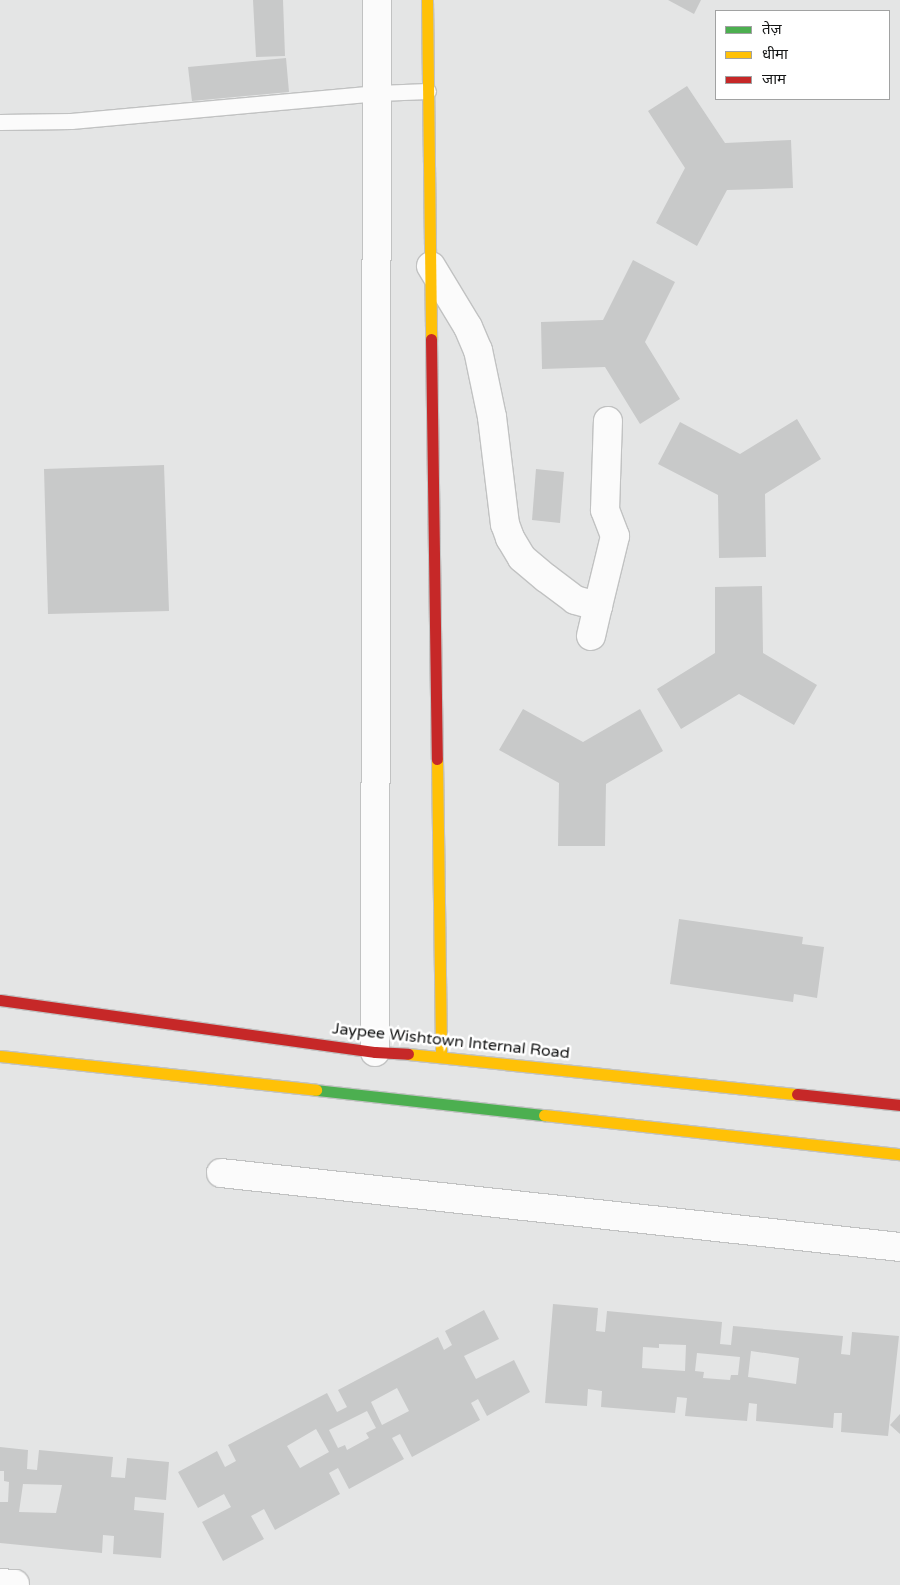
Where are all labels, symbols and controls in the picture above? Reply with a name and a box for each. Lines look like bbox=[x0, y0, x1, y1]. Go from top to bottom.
legend bbox=[715, 10, 890, 100]
text: तेज़ bbox=[762, 20, 782, 38]
text: धीमा bbox=[762, 45, 788, 63]
text: जाम bbox=[762, 70, 786, 88]
street label: Jaypee Wishtown Internal Road bbox=[331, 1019, 571, 1063]

